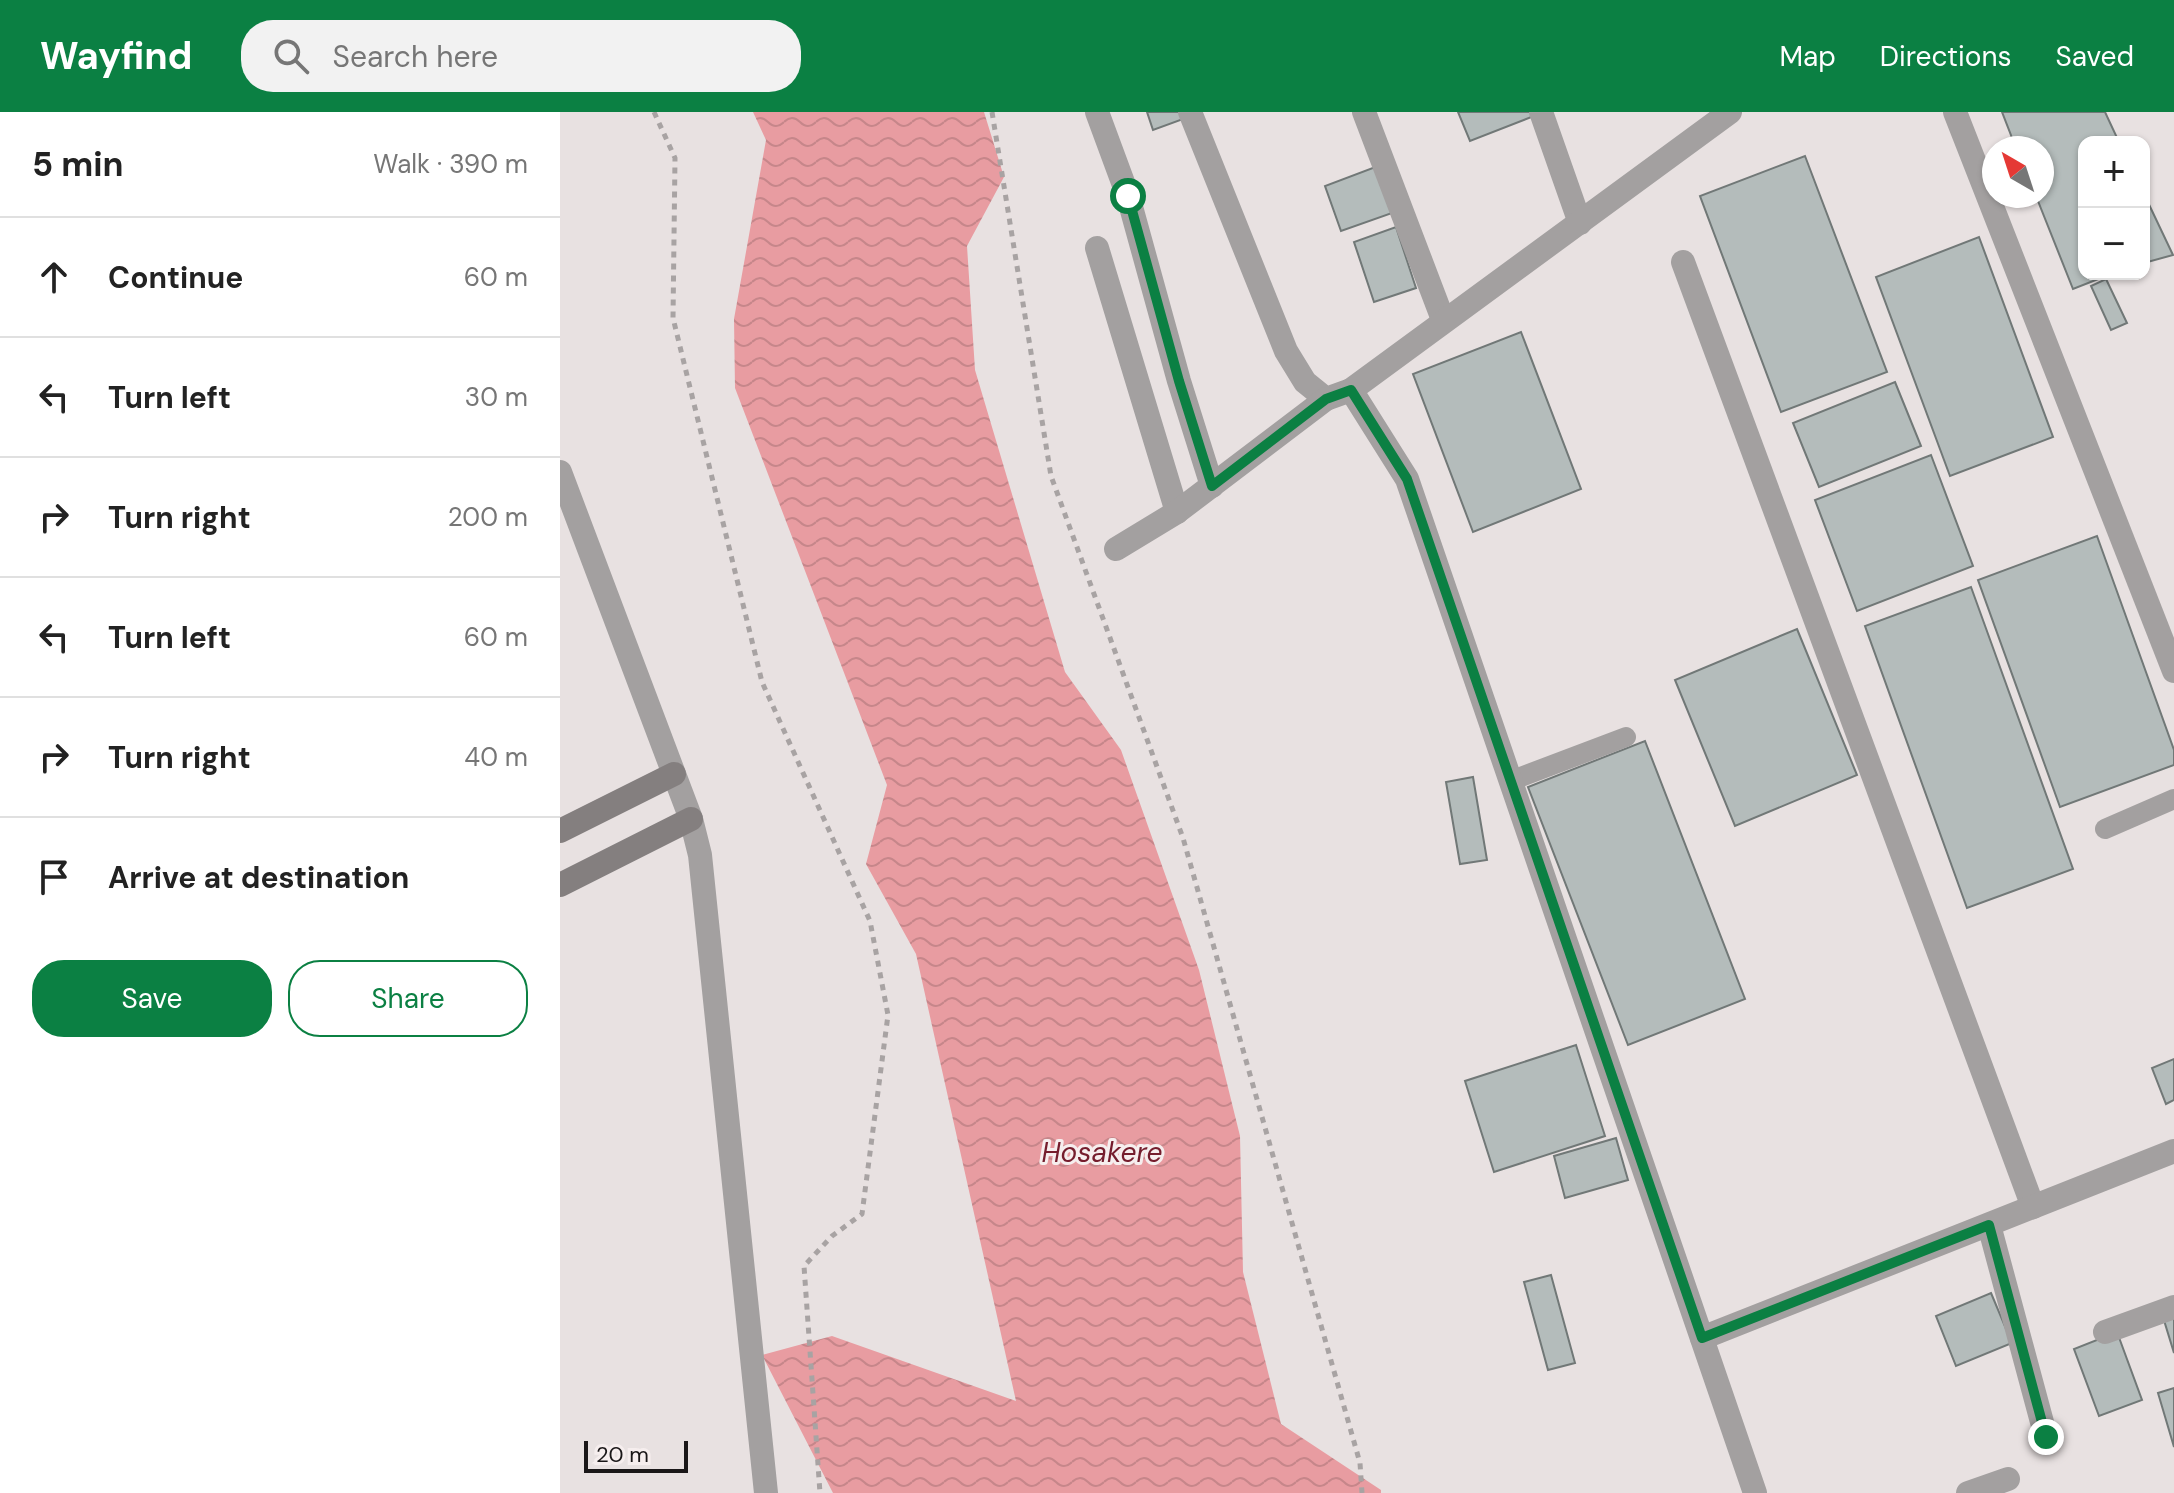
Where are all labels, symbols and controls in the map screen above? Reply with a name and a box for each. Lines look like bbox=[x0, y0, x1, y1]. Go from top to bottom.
search box bbox=[241, 20, 801, 92]
text: Wayfind bbox=[40, 31, 193, 81]
icon: search bbox=[269, 34, 313, 78]
text: Search here bbox=[333, 37, 498, 76]
text: Map bbox=[1779, 38, 1836, 75]
text: Directions bbox=[1880, 38, 2012, 75]
text: Saved bbox=[2056, 38, 2134, 75]
north arrow bbox=[1982, 136, 2054, 208]
map controls bbox=[2078, 136, 2150, 280]
button: + bbox=[2078, 136, 2150, 208]
text: 5 min bbox=[32, 142, 123, 187]
text: Walk · 390 m bbox=[373, 147, 528, 181]
route start bbox=[1110, 178, 1146, 214]
button: − bbox=[2078, 208, 2150, 280]
icon: ahead bbox=[32, 255, 76, 299]
text: Continue bbox=[108, 258, 243, 297]
text: 60 m bbox=[464, 260, 528, 294]
icon: left bbox=[32, 375, 76, 419]
text: Turn left bbox=[108, 378, 231, 417]
text: 30 m bbox=[465, 380, 528, 414]
icon: right bbox=[32, 495, 76, 539]
text: Turn right bbox=[108, 498, 251, 537]
text: 200 m bbox=[448, 500, 528, 534]
icon: left bbox=[32, 615, 76, 659]
text: Turn left bbox=[108, 618, 231, 657]
text: 60 m bbox=[464, 620, 528, 654]
icon: right bbox=[32, 735, 76, 779]
text: Turn right bbox=[108, 738, 251, 777]
text: 40 m bbox=[464, 740, 528, 774]
icon: arrive bbox=[32, 855, 76, 899]
text: Arrive at destination bbox=[108, 858, 409, 897]
button: Save bbox=[32, 960, 272, 1037]
button: Share bbox=[288, 960, 528, 1037]
water label: Hosakere bbox=[1042, 1134, 1163, 1171]
route end bbox=[2028, 1419, 2064, 1455]
scale bar bbox=[584, 1437, 688, 1473]
text: 20 m bbox=[596, 1440, 649, 1469]

